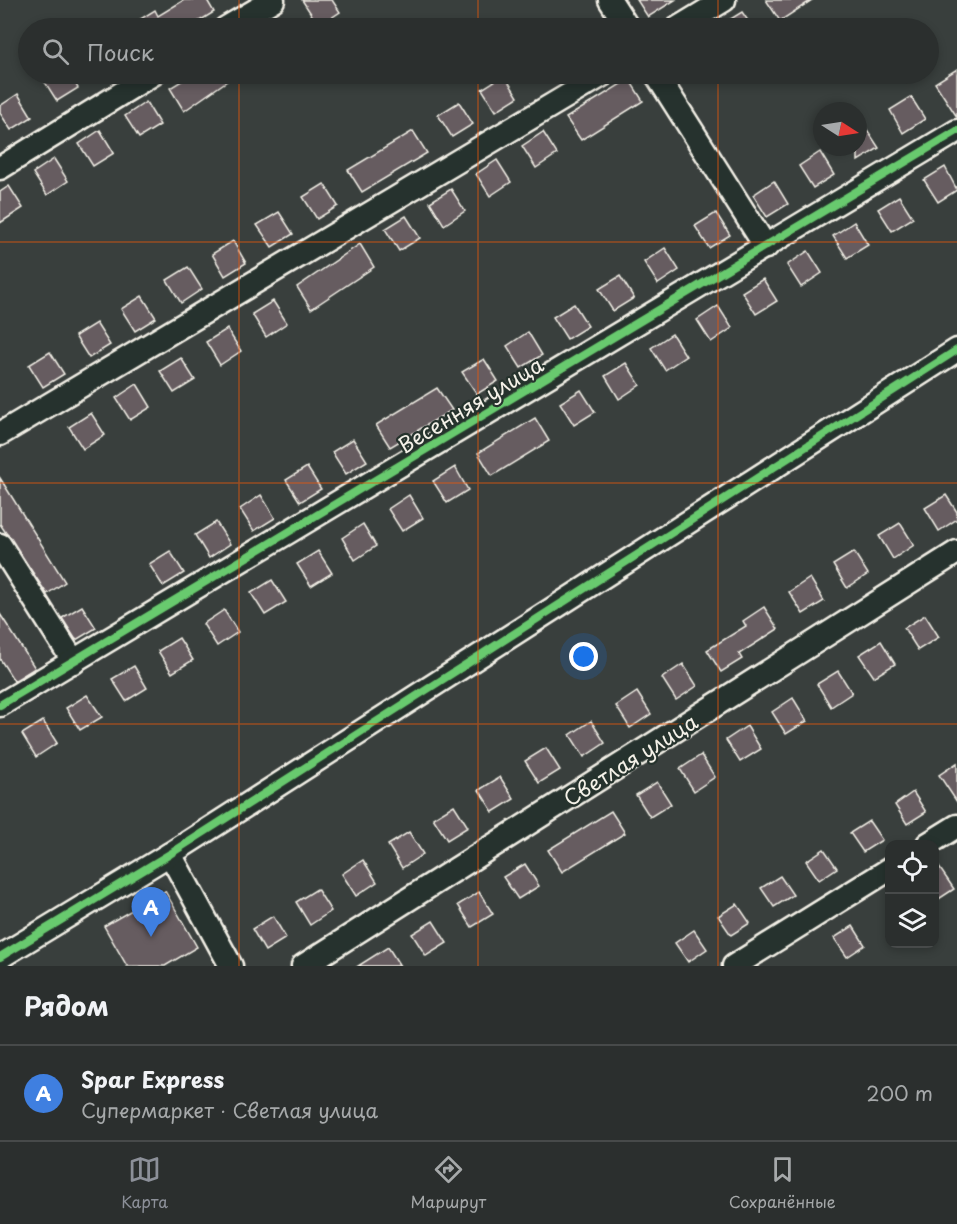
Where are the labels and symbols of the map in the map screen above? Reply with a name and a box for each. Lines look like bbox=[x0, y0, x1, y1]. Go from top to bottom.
north arrow bbox=[813, 102, 867, 156]
street label: Весенняя улица bbox=[391, 347, 550, 460]
your location bbox=[569, 642, 598, 671]
street label: Светлая улица bbox=[557, 704, 704, 813]
pin: A bbox=[132, 888, 170, 937]

